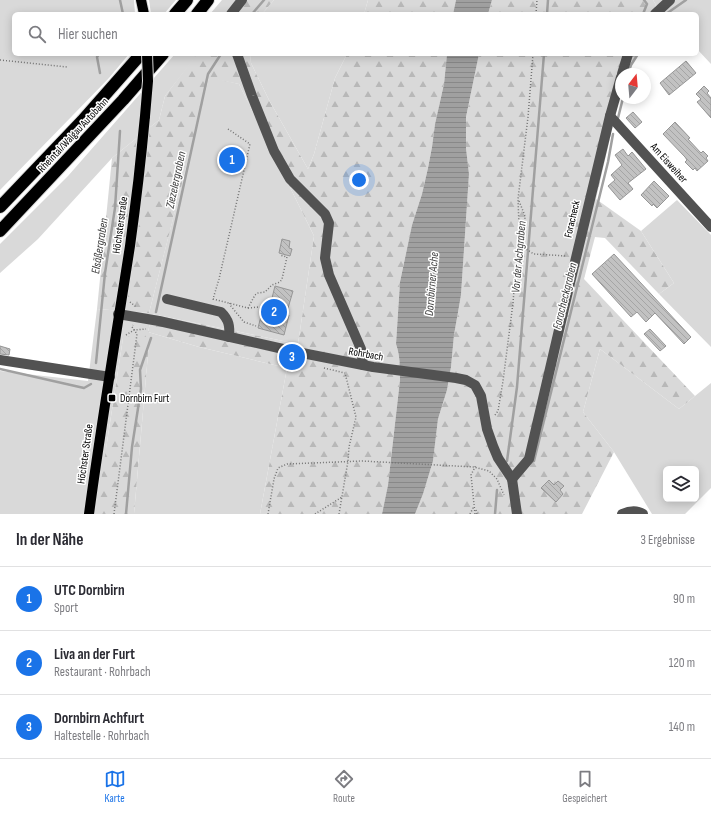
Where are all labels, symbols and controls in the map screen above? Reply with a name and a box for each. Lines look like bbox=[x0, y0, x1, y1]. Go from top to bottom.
search box bbox=[12, 12, 699, 56]
icon: search bbox=[26, 23, 48, 45]
text: Hier suchen bbox=[58, 25, 118, 44]
north arrow bbox=[615, 68, 651, 104]
street label: Rheintal/Walgau Autobahn bbox=[35, 95, 111, 175]
street label: Am Eisweiher bbox=[647, 140, 690, 186]
pin: 1 bbox=[219, 145, 245, 175]
water label: Ziezelergraben bbox=[162, 150, 189, 211]
your location bbox=[349, 170, 369, 190]
street label: Höchsterstraße bbox=[110, 196, 130, 254]
street label: Foracheck bbox=[561, 198, 583, 239]
water label: Elsäßergraben bbox=[88, 217, 112, 275]
water label: Vor der Achgraben bbox=[508, 220, 530, 294]
water label: Dornbirner Ache bbox=[422, 251, 442, 317]
water label: Foracheckgraben bbox=[549, 261, 581, 331]
pin: 2 bbox=[261, 297, 287, 327]
pin: 3 bbox=[279, 342, 305, 372]
street label: Rohrbach bbox=[347, 345, 385, 364]
place label: Dornbirn Furt bbox=[120, 392, 170, 405]
marker: Dornbirn Furt bbox=[107, 393, 117, 403]
street label: Höchster Straße bbox=[74, 423, 96, 485]
map controls bbox=[663, 466, 699, 502]
button: layers bbox=[663, 466, 699, 502]
text: In der Nähe bbox=[16, 530, 83, 550]
text: 3 Ergebnisse bbox=[641, 532, 695, 548]
text: UTC Dornbirn bbox=[54, 581, 125, 600]
text: 1 bbox=[26, 591, 32, 607]
text: 90 m bbox=[673, 591, 695, 607]
text: Sport bbox=[54, 600, 78, 616]
text: Liva an der Furt bbox=[54, 645, 135, 664]
text: 2 bbox=[26, 655, 32, 671]
text: 120 m bbox=[669, 655, 695, 671]
text: Restaurant · Rohrbach bbox=[54, 664, 151, 680]
text: Dornbirn Achfurt bbox=[54, 709, 144, 728]
text: 3 bbox=[26, 719, 32, 735]
text: 140 m bbox=[669, 719, 695, 735]
text: Haltestelle · Rohrbach bbox=[54, 728, 149, 744]
tab: Karte bbox=[104, 768, 126, 805]
tab: Route bbox=[333, 768, 355, 805]
tab: Gespeichert bbox=[562, 768, 607, 805]

